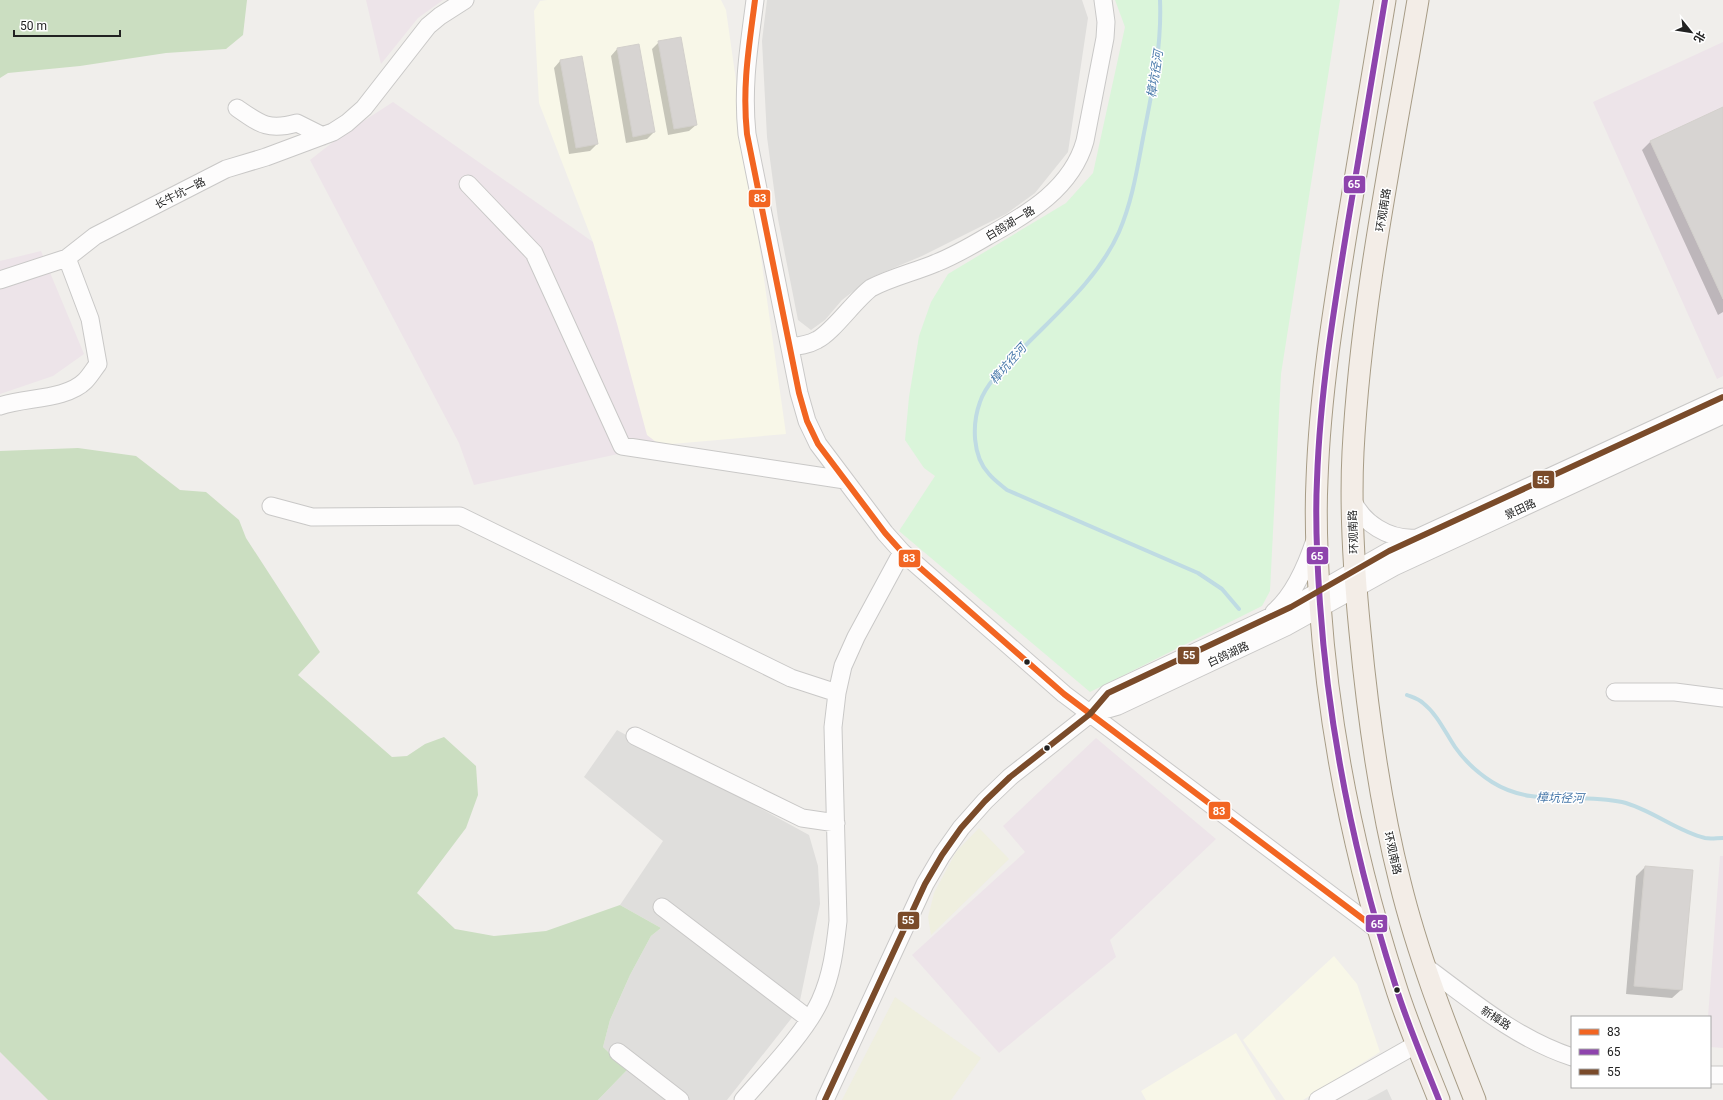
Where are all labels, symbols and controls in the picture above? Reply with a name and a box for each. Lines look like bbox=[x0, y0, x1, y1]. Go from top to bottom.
scale bar bbox=[14, 12, 120, 38]
north arrow bbox=[1671, 12, 1711, 52]
text: 50 m bbox=[20, 19, 47, 33]
text: 北 bbox=[1691, 29, 1708, 45]
water label: 樟坑径河 bbox=[1144, 47, 1166, 99]
street label: 长牛坑一路 bbox=[153, 175, 208, 212]
line badge: 65 bbox=[1343, 175, 1366, 194]
text: 65 bbox=[1348, 178, 1360, 191]
street label: 环观南路 bbox=[1374, 187, 1393, 233]
line badge: 83 bbox=[748, 189, 771, 208]
text: 83 bbox=[754, 192, 766, 205]
street label: 白鸽湖一路 bbox=[983, 204, 1037, 243]
water label: 樟坑径河 bbox=[987, 340, 1030, 387]
line badge: 55 bbox=[1532, 470, 1555, 489]
text: 55 bbox=[1537, 474, 1549, 487]
street label: 景田路 bbox=[1503, 497, 1538, 522]
street label: 环观南路 bbox=[1346, 510, 1361, 554]
line badge: 65 bbox=[1306, 546, 1329, 565]
line badge: 83 bbox=[898, 549, 921, 568]
text: 65 bbox=[1311, 550, 1323, 563]
text: 83 bbox=[903, 552, 915, 565]
street label: 白鸽湖路 bbox=[1206, 639, 1251, 670]
line badge: 55 bbox=[1177, 646, 1200, 665]
text: 55 bbox=[1183, 649, 1195, 662]
unlabelled marker bbox=[1022, 657, 1032, 667]
unlabelled marker bbox=[1042, 743, 1052, 753]
water label: 樟坑径河 bbox=[1536, 791, 1586, 805]
line badge: 83 bbox=[1208, 801, 1231, 820]
text: 83 bbox=[1213, 805, 1225, 818]
street label: 环观南路 bbox=[1381, 830, 1404, 876]
line badge: 55 bbox=[897, 911, 920, 930]
text: 55 bbox=[902, 914, 914, 927]
line badge: 65 bbox=[1365, 914, 1388, 933]
text: 65 bbox=[1371, 918, 1383, 931]
unlabelled marker bbox=[1392, 985, 1402, 995]
street label: 新樟路 bbox=[1478, 1004, 1513, 1033]
legend bbox=[1571, 1016, 1711, 1088]
text: 83 bbox=[1607, 1025, 1621, 1039]
text: 65 bbox=[1607, 1045, 1621, 1059]
text: 55 bbox=[1607, 1065, 1621, 1079]

